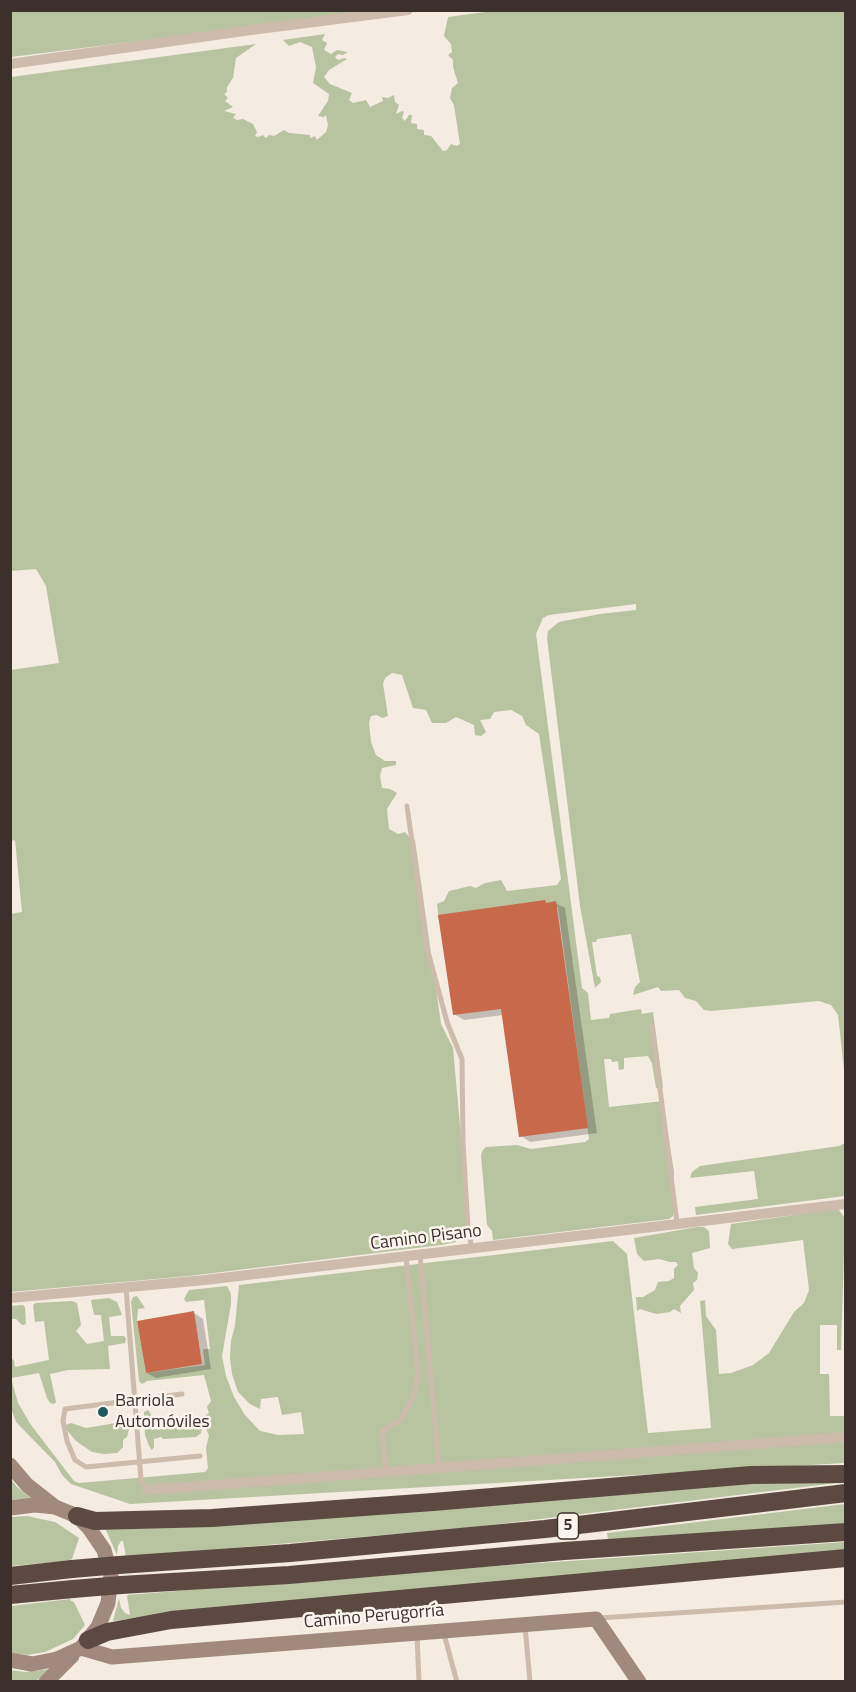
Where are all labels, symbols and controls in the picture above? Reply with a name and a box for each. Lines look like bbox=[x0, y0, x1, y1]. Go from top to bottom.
street label: Camino Pisano bbox=[369, 1220, 483, 1256]
place label: Barriola Automóviles bbox=[115, 1391, 210, 1434]
marker: Barriola Automóviles bbox=[96, 1405, 110, 1419]
road number: 5 bbox=[558, 1513, 578, 1539]
street label: Camino Perugorría bbox=[303, 1600, 445, 1634]

